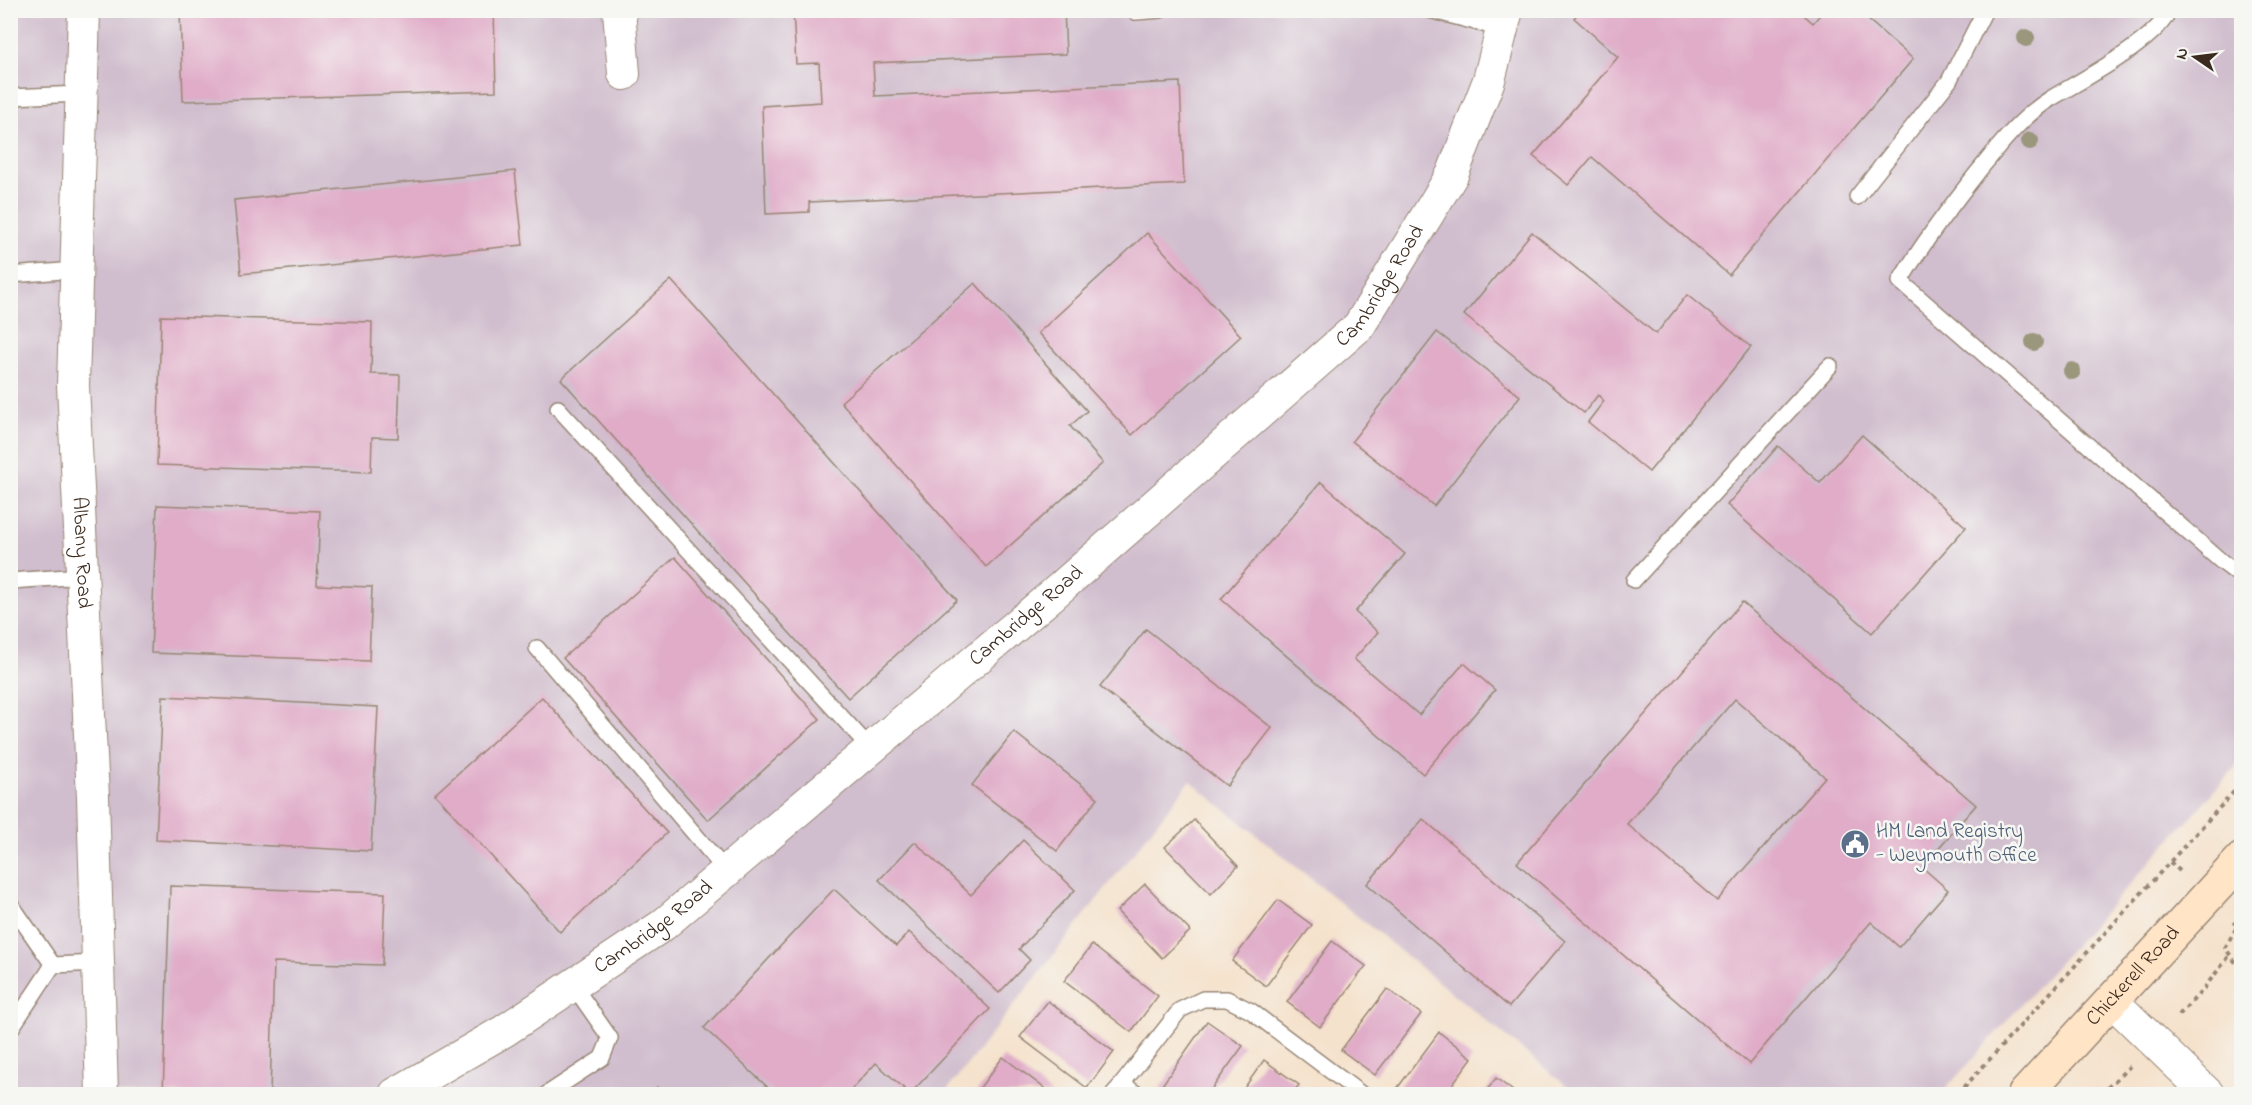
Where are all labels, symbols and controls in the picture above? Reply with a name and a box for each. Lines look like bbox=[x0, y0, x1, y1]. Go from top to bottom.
north arrow bbox=[2165, 27, 2225, 87]
text: N bbox=[2169, 46, 2195, 62]
street label: Cambridge Road bbox=[1329, 219, 1433, 355]
street label: Albany Road bbox=[63, 496, 99, 609]
street label: Cambridge Road bbox=[963, 559, 1091, 674]
place label: HM Land Registry - Weymouth Office bbox=[1876, 817, 2037, 873]
public building icon: HM Land Registry - Weymouth Office bbox=[1839, 828, 1871, 860]
street label: Cambridge Road bbox=[588, 873, 720, 982]
street label: Chickerell Road bbox=[2079, 919, 2188, 1033]

